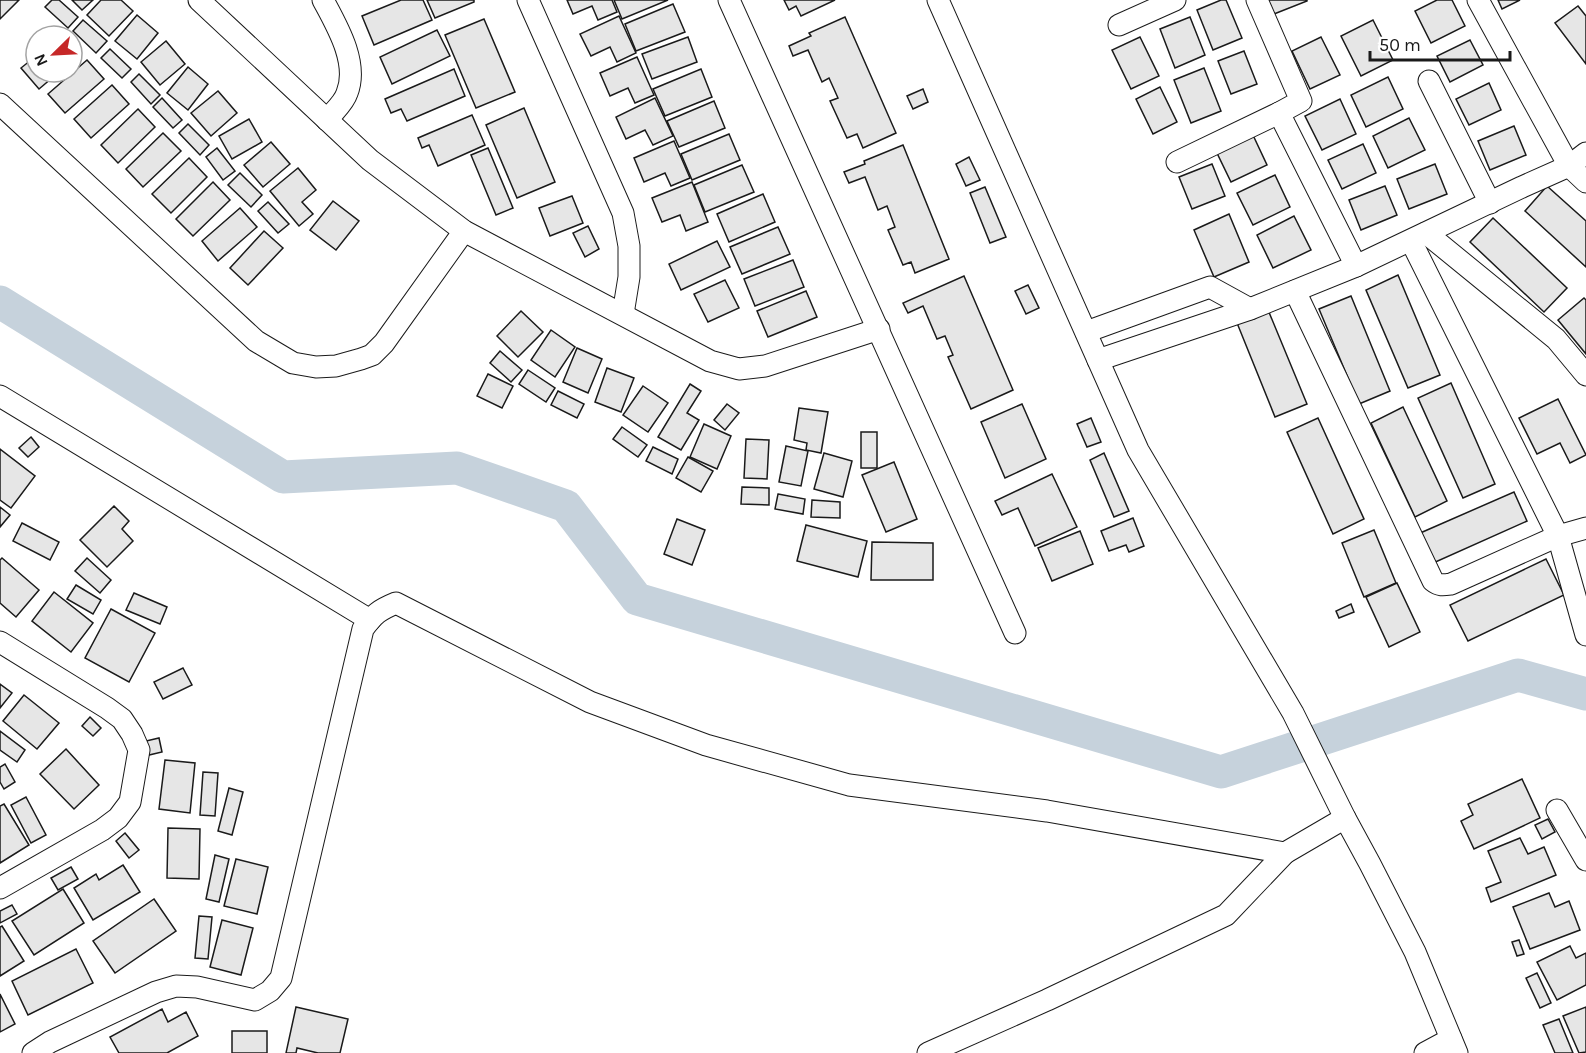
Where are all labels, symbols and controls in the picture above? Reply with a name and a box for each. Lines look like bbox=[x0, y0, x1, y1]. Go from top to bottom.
north arrow bbox=[24, 24, 84, 84]
scale bar bbox=[1370, 24, 1510, 62]
text: 50 m bbox=[1379, 34, 1421, 56]
text: N bbox=[30, 51, 52, 69]

